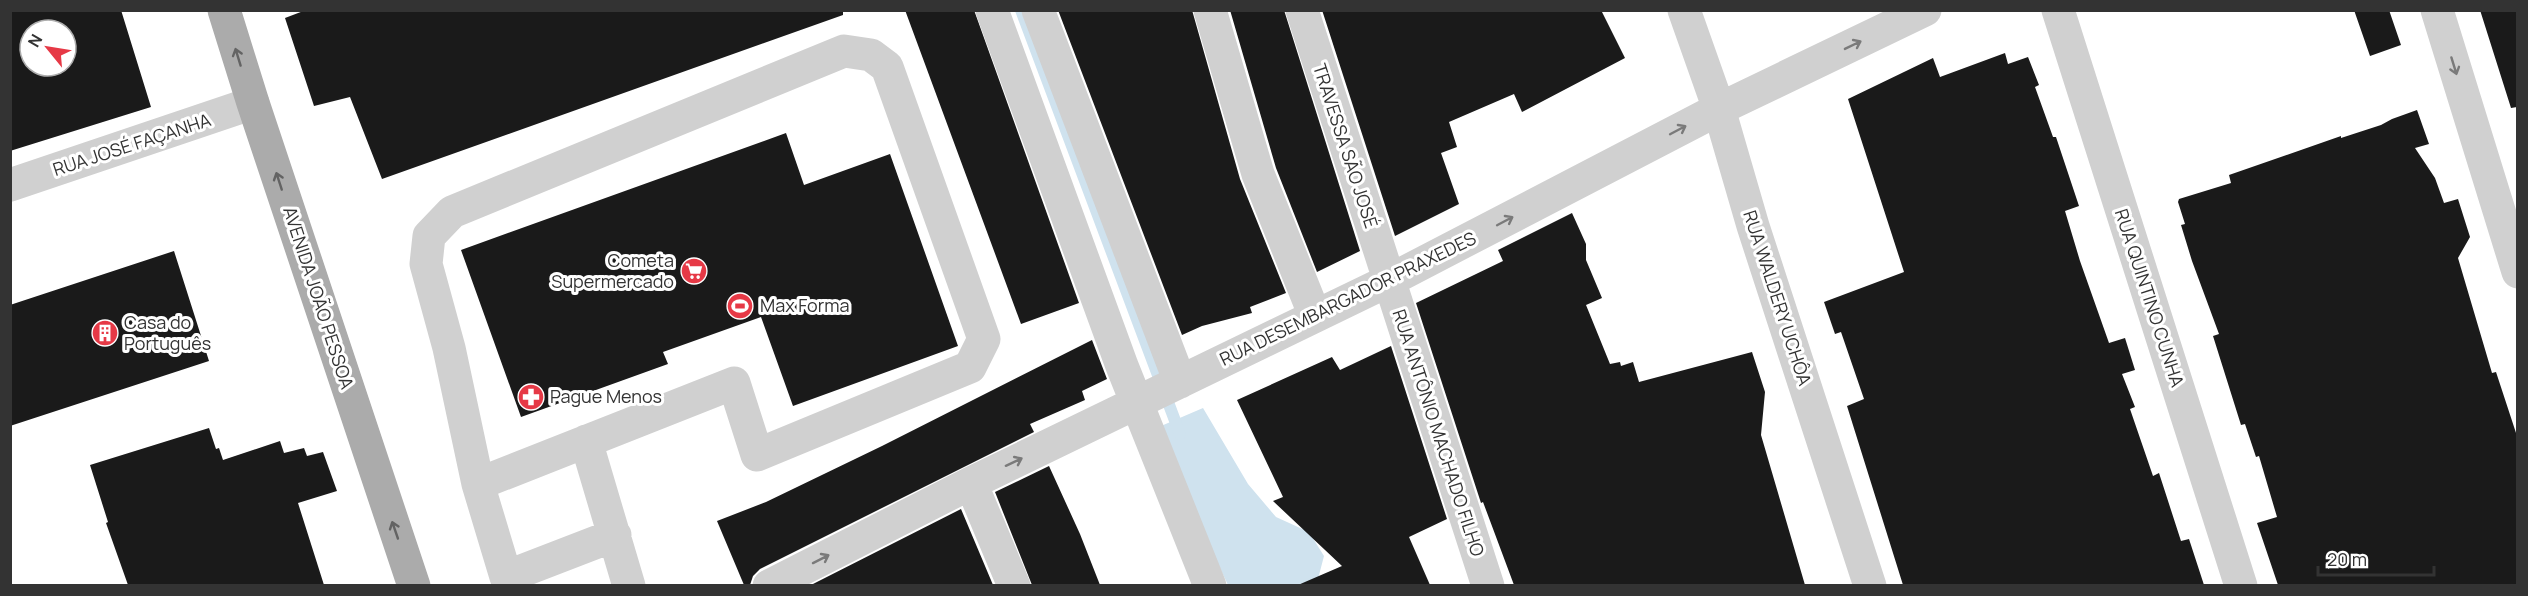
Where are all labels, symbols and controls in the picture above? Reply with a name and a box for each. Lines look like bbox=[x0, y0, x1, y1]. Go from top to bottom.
north arrow bbox=[18, 18, 78, 78]
text: N bbox=[23, 30, 47, 51]
one-way arrow bbox=[1843, 38, 1861, 50]
one-way arrow bbox=[232, 48, 243, 67]
one-way arrow bbox=[2449, 56, 2460, 75]
street label: TRAVESSA SÃO JOSÉ bbox=[1308, 60, 1384, 231]
street label: RUA JOSÉ FAÇANHA bbox=[50, 107, 214, 181]
one-way arrow bbox=[1668, 124, 1686, 136]
one-way arrow bbox=[272, 172, 283, 191]
street label: AVENIDA JOÃO PESSOA bbox=[278, 203, 360, 392]
street label: RUA QUINTINO CUNHA bbox=[2110, 205, 2190, 390]
street label: RUA WALDERY UCHÔA bbox=[1738, 207, 1818, 389]
one-way arrow bbox=[1495, 215, 1513, 226]
street label: RUA DESEMBARGADOR PRAXEDES bbox=[1216, 225, 1480, 371]
place label: Cometa Supermercado bbox=[551, 248, 674, 293]
supermarket icon: Cometa Supermercado bbox=[679, 256, 709, 286]
sports icon: Max Forma bbox=[725, 291, 755, 321]
place label: Max Forma bbox=[760, 293, 849, 317]
street label: RUA ANTÔNIO MACHADO FILHO bbox=[1388, 306, 1490, 559]
place label: Casa do Português bbox=[124, 310, 211, 355]
building icon: Casa do Português bbox=[90, 318, 120, 348]
pharmacy icon: Pague Menos bbox=[516, 382, 546, 412]
place label: Pague Menos bbox=[550, 384, 662, 408]
one-way arrow bbox=[1005, 456, 1023, 468]
one-way arrow bbox=[389, 521, 400, 540]
scale bar bbox=[2318, 539, 2434, 577]
text: 20 m bbox=[2327, 547, 2367, 571]
one-way arrow bbox=[812, 553, 830, 564]

